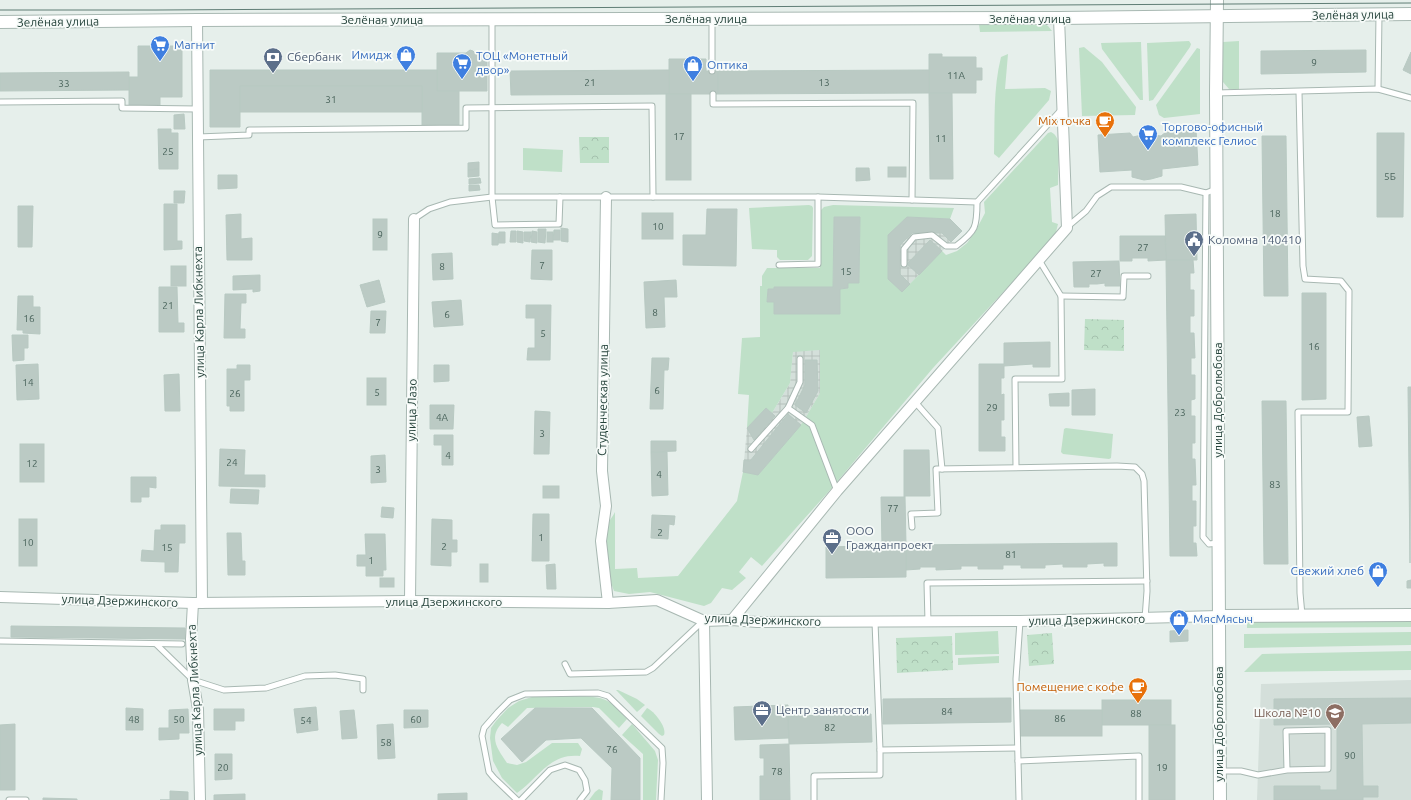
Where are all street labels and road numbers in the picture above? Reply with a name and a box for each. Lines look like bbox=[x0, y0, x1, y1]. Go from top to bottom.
street label: Зелёная улица bbox=[1312, 7, 1394, 22]
street label: Зелёная улица bbox=[665, 12, 747, 25]
street label: Зелёная улица bbox=[989, 12, 1071, 25]
street label: Зелёная улица bbox=[341, 13, 423, 26]
street label: Зелёная улица bbox=[17, 14, 99, 29]
street label: улица Карла Либкнехта bbox=[191, 246, 206, 378]
street label: улица Добролюбова bbox=[1211, 342, 1224, 458]
street label: Студенческая улица bbox=[595, 344, 610, 456]
street label: улица Лазо bbox=[404, 378, 419, 442]
street label: улица Дзержинского bbox=[62, 592, 179, 609]
street label: улица Дзержинского bbox=[386, 595, 502, 608]
street label: улица Дзержинского bbox=[705, 611, 822, 628]
street label: улица Дзержинского bbox=[1029, 612, 1145, 627]
street label: улица Карла Либкнехта bbox=[185, 624, 204, 756]
street label: улица Добролюбова bbox=[1212, 666, 1225, 782]

